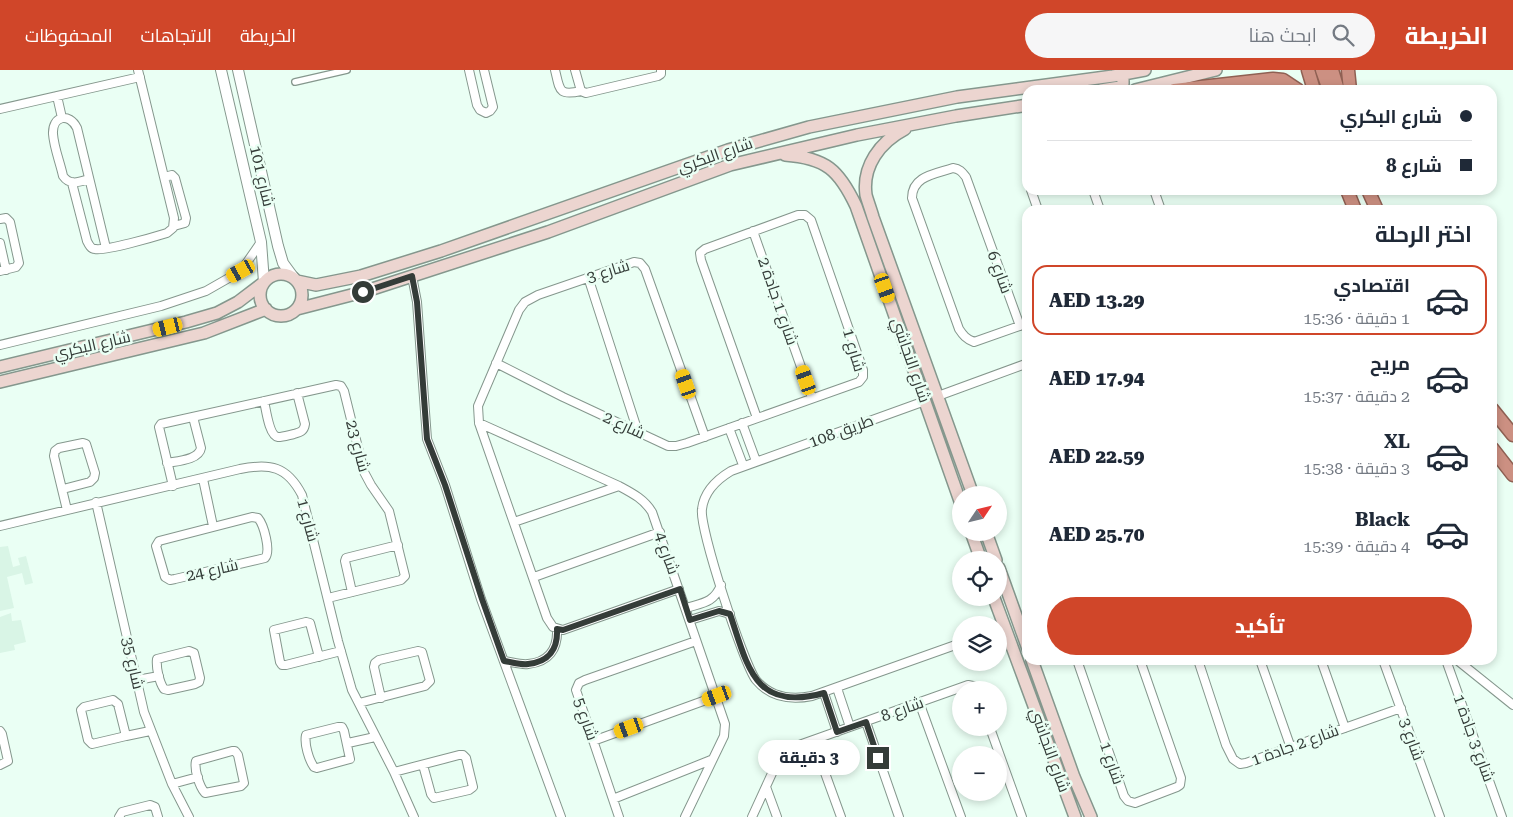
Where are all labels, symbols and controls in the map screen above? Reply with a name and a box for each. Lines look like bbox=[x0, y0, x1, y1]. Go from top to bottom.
search box bbox=[1025, 13, 1375, 58]
icon: search bbox=[1329, 21, 1357, 49]
text: الخريطة bbox=[1405, 22, 1488, 50]
text: ابحث هنا bbox=[1249, 24, 1317, 47]
text: المحفوظات bbox=[25, 25, 113, 46]
text: الاتجاهات bbox=[141, 25, 212, 46]
text: الخريطة bbox=[240, 25, 296, 46]
text: شارع البكري bbox=[1340, 105, 1442, 128]
street label: شارع البكري bbox=[675, 133, 756, 180]
street label: شارع 101 bbox=[244, 144, 278, 209]
text: شارع 8 bbox=[1386, 154, 1442, 177]
text: اختر الرحلة bbox=[1375, 222, 1472, 247]
street label: شارع 6 bbox=[982, 248, 1016, 297]
street label: شارع 3 bbox=[584, 255, 632, 288]
street label: شارع 1 جادة 2 bbox=[752, 255, 802, 348]
car bbox=[224, 257, 257, 285]
car bbox=[873, 271, 896, 305]
text: اقتصادي bbox=[1334, 274, 1410, 297]
icon: car bbox=[1425, 278, 1470, 323]
route start bbox=[352, 281, 374, 303]
text: AED 13.29 bbox=[1049, 289, 1144, 312]
text: 1 دقيقة · 15:36 bbox=[1303, 309, 1410, 328]
street label: شارع النجاشي bbox=[885, 315, 934, 406]
car bbox=[151, 316, 184, 338]
street label: شارع 1 bbox=[837, 326, 869, 374]
street label: شارع البكري bbox=[52, 327, 133, 367]
text: مريح bbox=[1370, 352, 1410, 375]
icon: car bbox=[1425, 356, 1470, 401]
car bbox=[794, 363, 817, 397]
car bbox=[674, 367, 697, 401]
text: AED 17.94 bbox=[1049, 367, 1144, 390]
text: 2 دقيقة · 15:37 bbox=[1303, 387, 1410, 406]
street label: شارع 2 bbox=[599, 407, 648, 445]
street label: طريق 108 bbox=[806, 411, 876, 452]
street label: شارع 23 bbox=[340, 418, 374, 475]
text: XL bbox=[1384, 430, 1410, 453]
icon: car bbox=[1425, 434, 1470, 479]
text: AED 22.59 bbox=[1049, 445, 1144, 468]
text: 3 دقيقة · 15:38 bbox=[1303, 459, 1410, 478]
north arrow bbox=[952, 486, 1008, 541]
map controls bbox=[952, 486, 1007, 801]
street label: شارع 1 bbox=[291, 496, 323, 544]
text: Black bbox=[1355, 508, 1410, 531]
icon: car bbox=[1425, 512, 1470, 557]
text: AED 25.70 bbox=[1049, 523, 1144, 546]
street label: شارع 4 bbox=[649, 529, 683, 578]
text: 4 دقيقة · 15:39 bbox=[1303, 537, 1410, 556]
button: locate bbox=[952, 551, 1007, 606]
street label: شارع 24 bbox=[184, 555, 240, 587]
button: تأكيد bbox=[1047, 597, 1472, 655]
button: layers bbox=[952, 616, 1007, 671]
street label: شارع 35 bbox=[116, 635, 148, 691]
button: + bbox=[952, 681, 1007, 736]
car bbox=[700, 684, 733, 708]
street label: شارع 3 جادة 1 bbox=[1448, 692, 1499, 785]
street label: شارع 8 bbox=[878, 693, 927, 727]
street label: شارع 5 bbox=[568, 695, 602, 744]
street label: شارع النجاشي bbox=[1023, 705, 1074, 796]
street label: شارع 3 bbox=[1394, 715, 1428, 764]
car bbox=[612, 716, 645, 740]
street label: شارع 2 جادة 1 bbox=[1249, 720, 1342, 771]
street label: شارع 1 bbox=[1094, 739, 1128, 788]
callout: 3 دقيقة bbox=[758, 740, 860, 776]
button: − bbox=[952, 746, 1007, 801]
route end bbox=[867, 747, 889, 769]
text: 3 دقيقة bbox=[779, 748, 839, 767]

